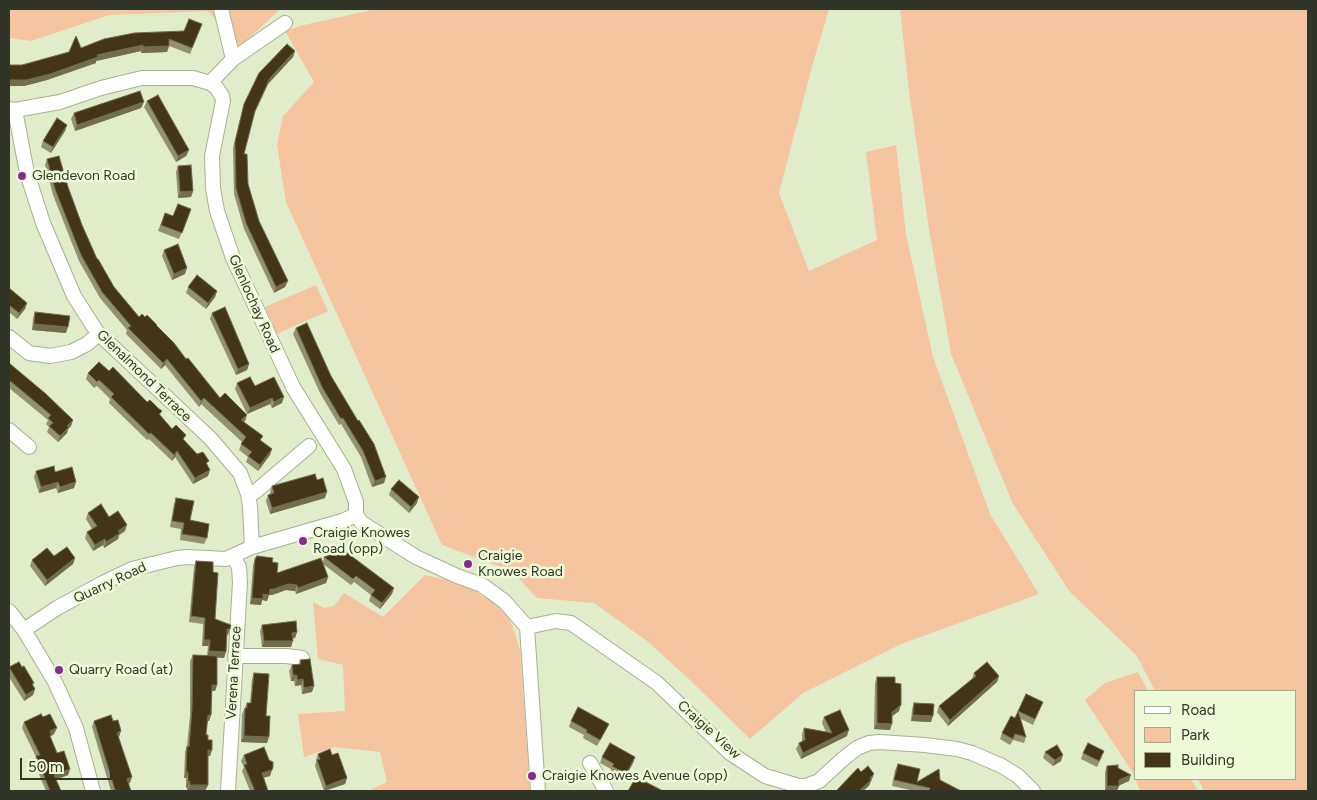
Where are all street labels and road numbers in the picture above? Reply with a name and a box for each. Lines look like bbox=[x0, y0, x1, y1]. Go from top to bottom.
street label: Glenlochay Road bbox=[225, 252, 283, 356]
street label: Glenalmond Terrace bbox=[93, 326, 195, 426]
street label: Quarry Road bbox=[71, 559, 149, 607]
street label: Verena Terrace bbox=[223, 626, 245, 720]
street label: Craigie View bbox=[674, 697, 744, 763]

